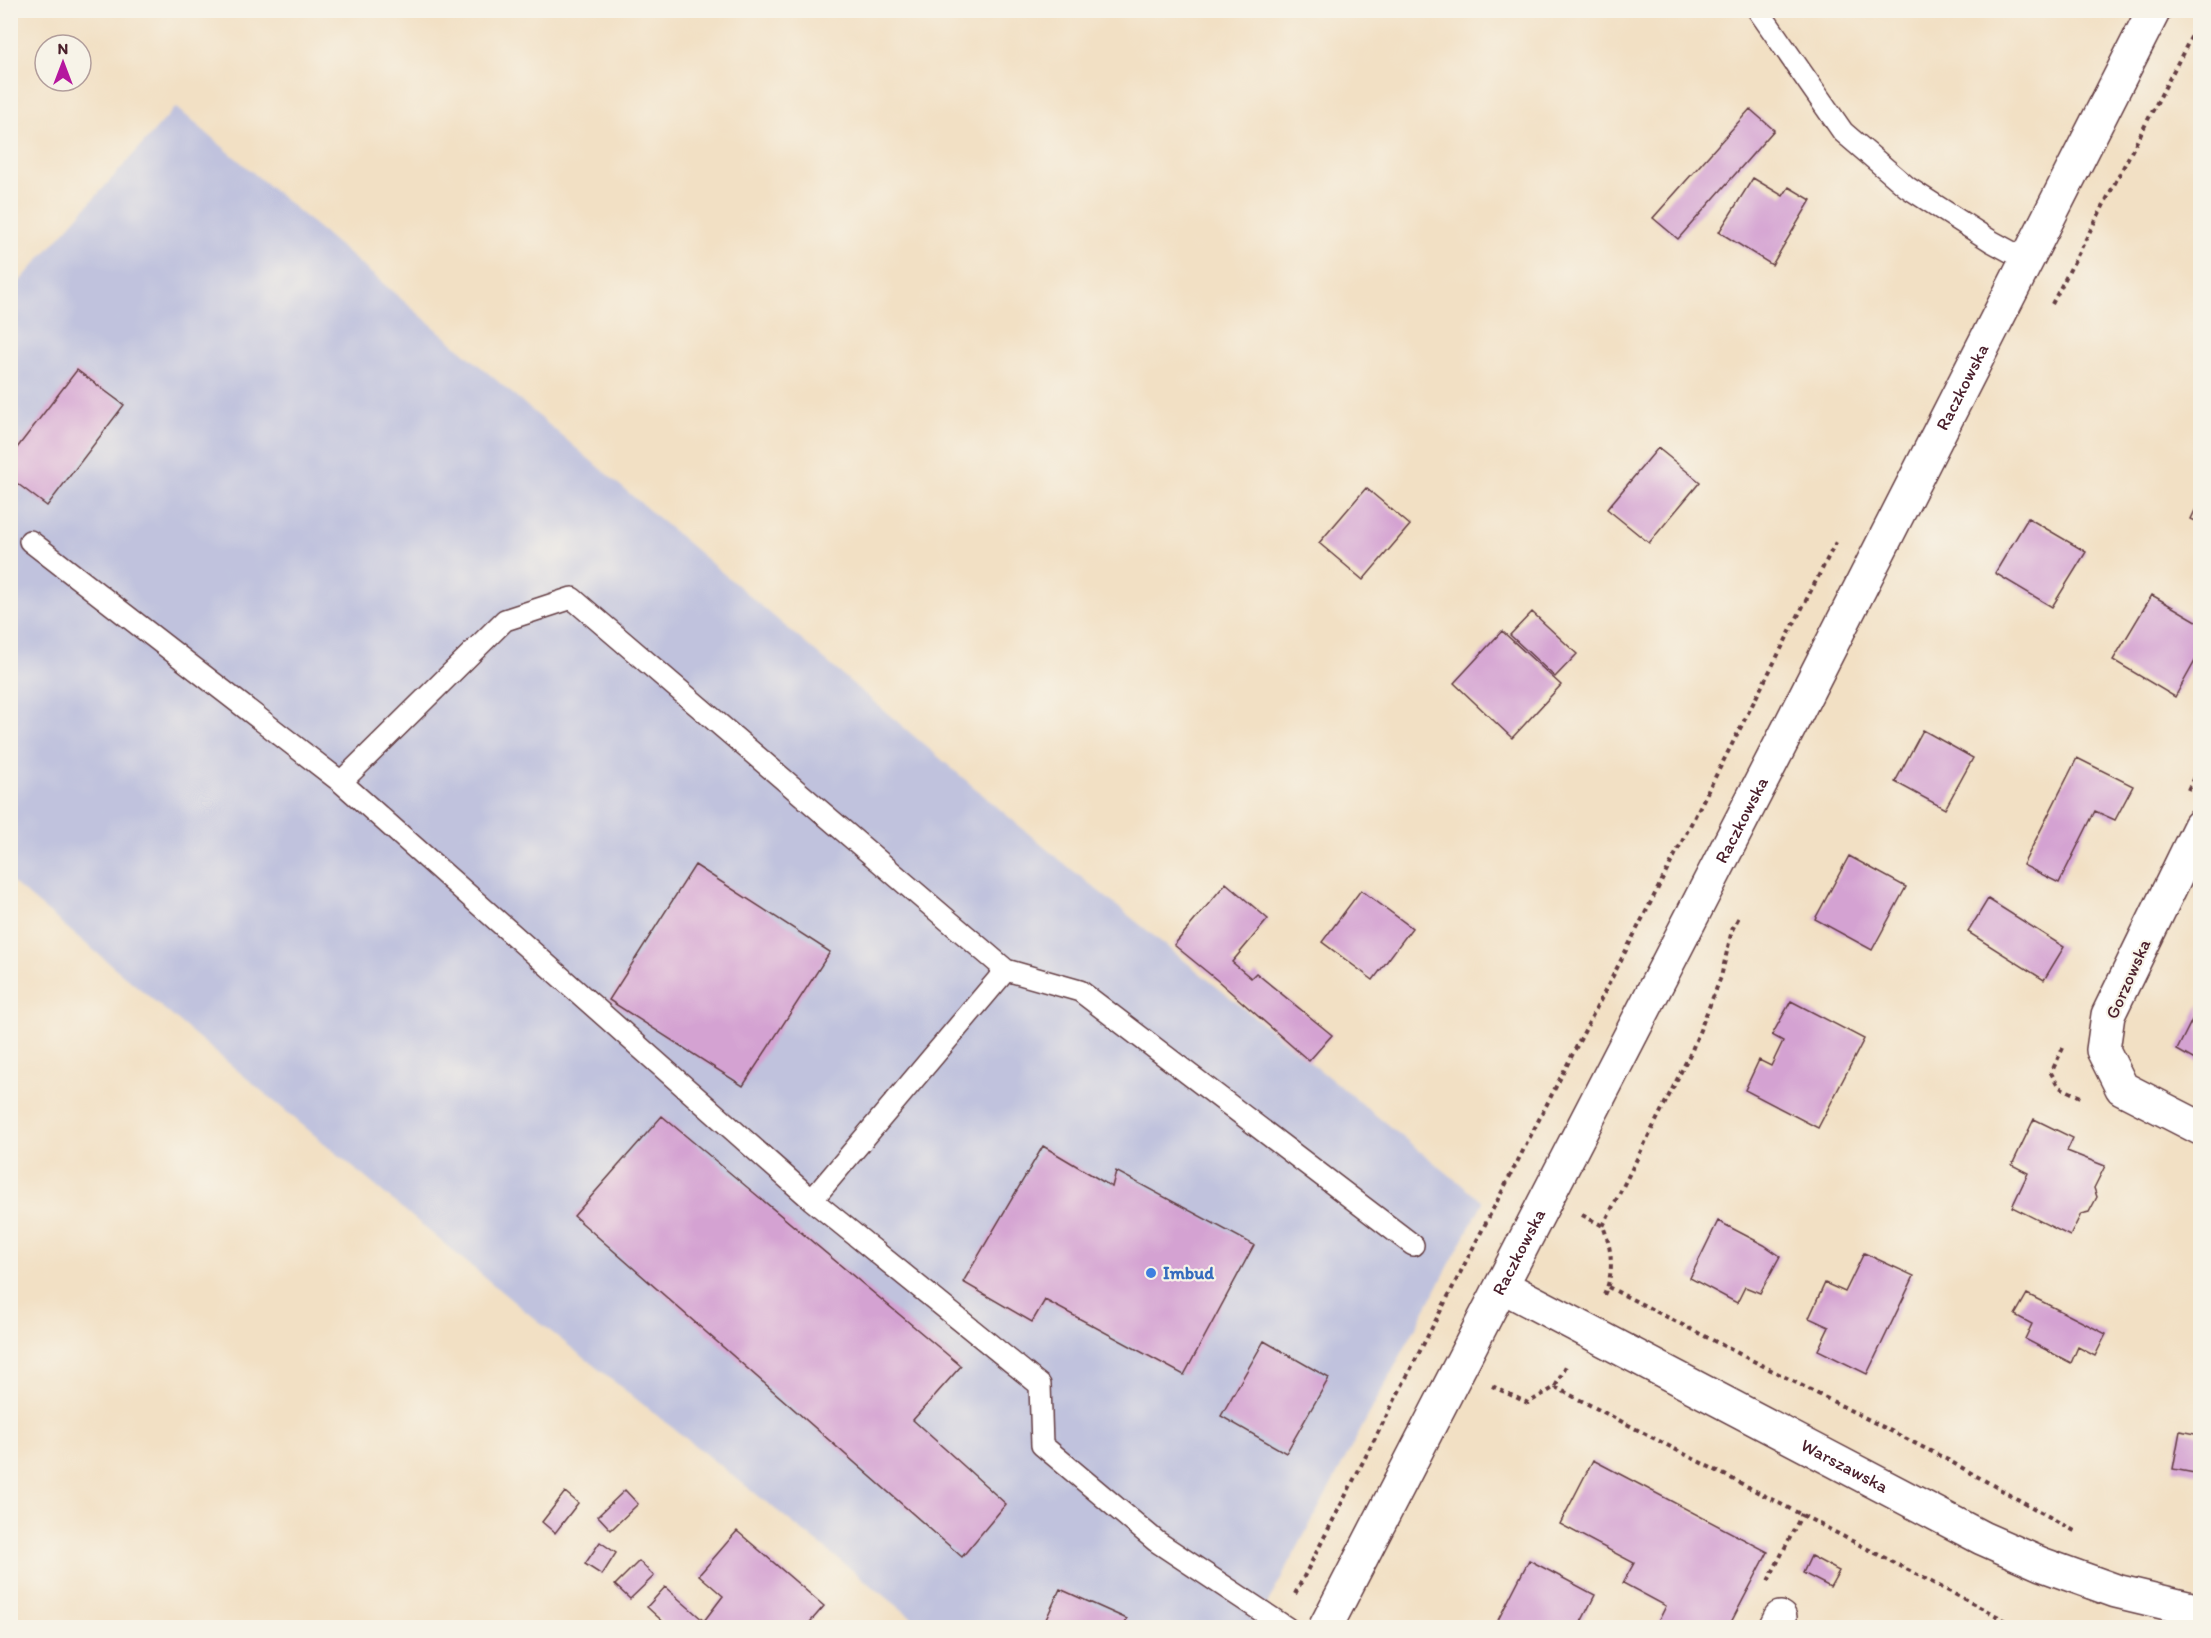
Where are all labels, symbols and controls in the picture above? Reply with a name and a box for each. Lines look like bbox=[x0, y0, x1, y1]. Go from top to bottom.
north arrow bbox=[33, 33, 93, 93]
text: N bbox=[58, 39, 68, 58]
street label: Raczkowska bbox=[1931, 339, 1994, 434]
street label: Raczkowska bbox=[1710, 772, 1773, 867]
street label: Gorzowska bbox=[2101, 935, 2156, 1022]
street label: Raczkowska bbox=[1487, 1204, 1551, 1299]
place label: Imbud bbox=[1163, 1262, 1214, 1284]
marker: Imbud bbox=[1144, 1266, 1158, 1280]
street label: Warszawska bbox=[1797, 1434, 1893, 1498]

